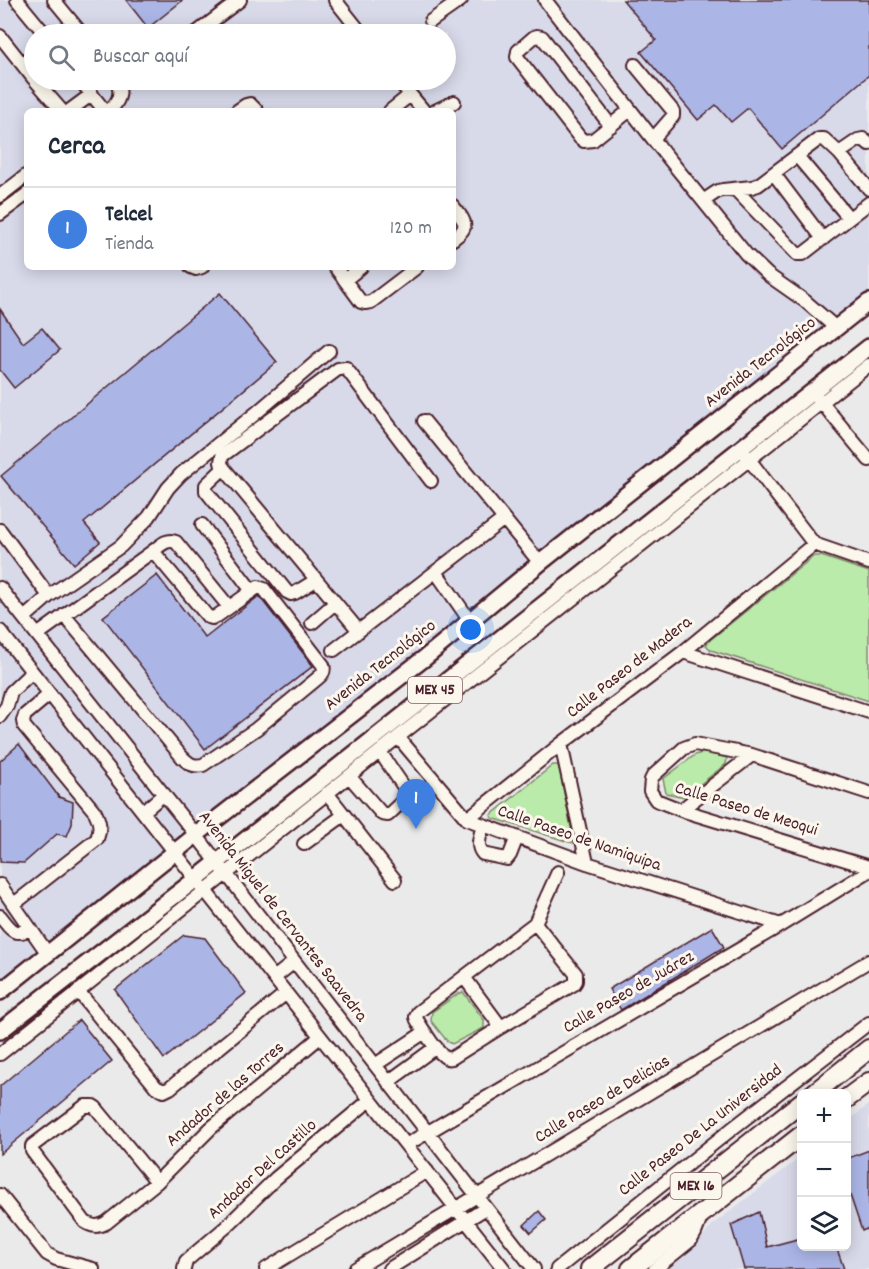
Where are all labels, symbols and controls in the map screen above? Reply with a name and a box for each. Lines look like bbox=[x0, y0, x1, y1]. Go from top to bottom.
search box bbox=[24, 24, 456, 90]
icon: search bbox=[45, 41, 78, 74]
text: Buscar aquí bbox=[93, 42, 188, 73]
text: Cerca bbox=[48, 129, 105, 166]
text: Telcel bbox=[105, 200, 152, 231]
text: 1 bbox=[65, 215, 70, 243]
text: 120 m bbox=[390, 215, 432, 243]
text: Tienda bbox=[105, 231, 153, 259]
street label: Avenida Tecnológico bbox=[700, 312, 822, 414]
street label: Calle Paseo de Madera bbox=[562, 611, 698, 725]
street label: Avenida Tecnológico bbox=[320, 615, 442, 717]
your location bbox=[456, 615, 485, 644]
road number: MEX 45 bbox=[408, 677, 462, 703]
street label: Calle Paseo de Meoqui bbox=[671, 776, 821, 844]
pin: 1 bbox=[396, 780, 436, 829]
street label: Calle Paseo de Namiquipa bbox=[494, 799, 665, 879]
street label: Avenida Miguel de Cervantes Saavedra bbox=[191, 806, 373, 1028]
street label: Calle Paseo de Juárez bbox=[559, 945, 699, 1041]
street label: Andador de las Torres bbox=[161, 1036, 291, 1154]
street label: Calle Paseo de Delicias bbox=[531, 1050, 675, 1150]
street label: Calle Paseo De La Universidad bbox=[614, 1059, 788, 1203]
map controls bbox=[797, 1089, 851, 1251]
button: + bbox=[797, 1089, 851, 1143]
street label: Andador Del Castillo bbox=[203, 1114, 323, 1226]
button: − bbox=[797, 1143, 851, 1197]
road number: MEX 16 bbox=[670, 1173, 722, 1199]
button: layers bbox=[797, 1197, 851, 1251]

